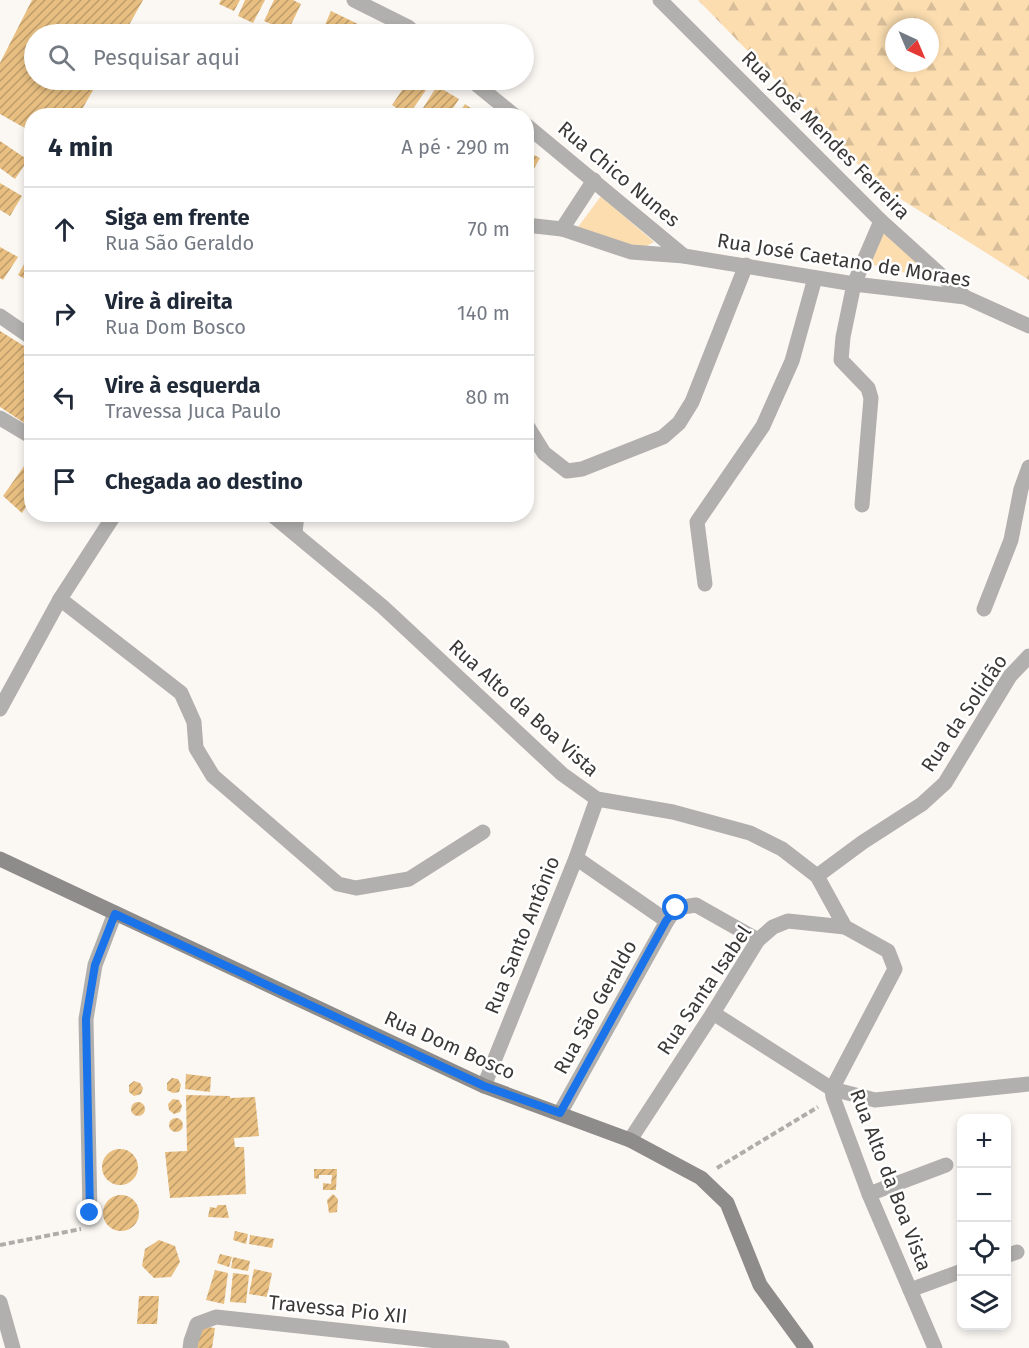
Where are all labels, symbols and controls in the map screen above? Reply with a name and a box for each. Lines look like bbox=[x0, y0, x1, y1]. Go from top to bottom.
north arrow bbox=[885, 18, 939, 72]
search box bbox=[24, 24, 534, 90]
icon: search bbox=[45, 41, 78, 74]
text: Pesquisar aqui bbox=[93, 44, 240, 71]
street label: Rua José Mendes Ferreira bbox=[737, 46, 915, 224]
street label: Rua Chico Nunes bbox=[553, 116, 685, 232]
text: 4 min bbox=[48, 132, 113, 163]
text: A pé · 290 m bbox=[401, 135, 510, 159]
text: Siga em frente bbox=[105, 204, 250, 231]
icon: ahead bbox=[48, 213, 81, 246]
text: 70 m bbox=[468, 217, 510, 241]
street label: Rua José Caetano de Moraes bbox=[716, 228, 972, 292]
text: Rua São Geraldo bbox=[105, 231, 254, 255]
text: Vire à direita bbox=[105, 288, 233, 315]
icon: right bbox=[48, 297, 81, 330]
text: 140 m bbox=[457, 301, 510, 325]
text: Rua Dom Bosco bbox=[105, 315, 246, 339]
text: Vire à esquerda bbox=[105, 372, 261, 399]
icon: left bbox=[48, 381, 81, 414]
text: 80 m bbox=[465, 385, 510, 409]
text: Travessa Juca Paulo bbox=[105, 399, 281, 423]
icon: arrive bbox=[48, 465, 81, 498]
text: Chegada ao destino bbox=[105, 468, 303, 495]
street label: Rua Alto da Boa Vista bbox=[444, 634, 604, 782]
street label: Rua da Solidão bbox=[916, 650, 1012, 776]
street label: Rua Santo Antônio bbox=[479, 853, 565, 1017]
route start bbox=[662, 894, 688, 920]
street label: Rua Santa Isabel bbox=[652, 920, 756, 1059]
street label: Rua São Geraldo bbox=[548, 936, 642, 1078]
street label: Rua Dom Bosco bbox=[381, 1005, 519, 1085]
street label: Rua Alto da Boa Vista bbox=[845, 1086, 937, 1274]
map controls bbox=[957, 1114, 1011, 1330]
button: + bbox=[957, 1114, 1011, 1168]
button: − bbox=[957, 1168, 1011, 1222]
route end bbox=[76, 1199, 102, 1225]
button: locate bbox=[957, 1222, 1011, 1276]
button: layers bbox=[957, 1276, 1011, 1330]
street label: Travessa Pio XII bbox=[267, 1290, 409, 1328]

